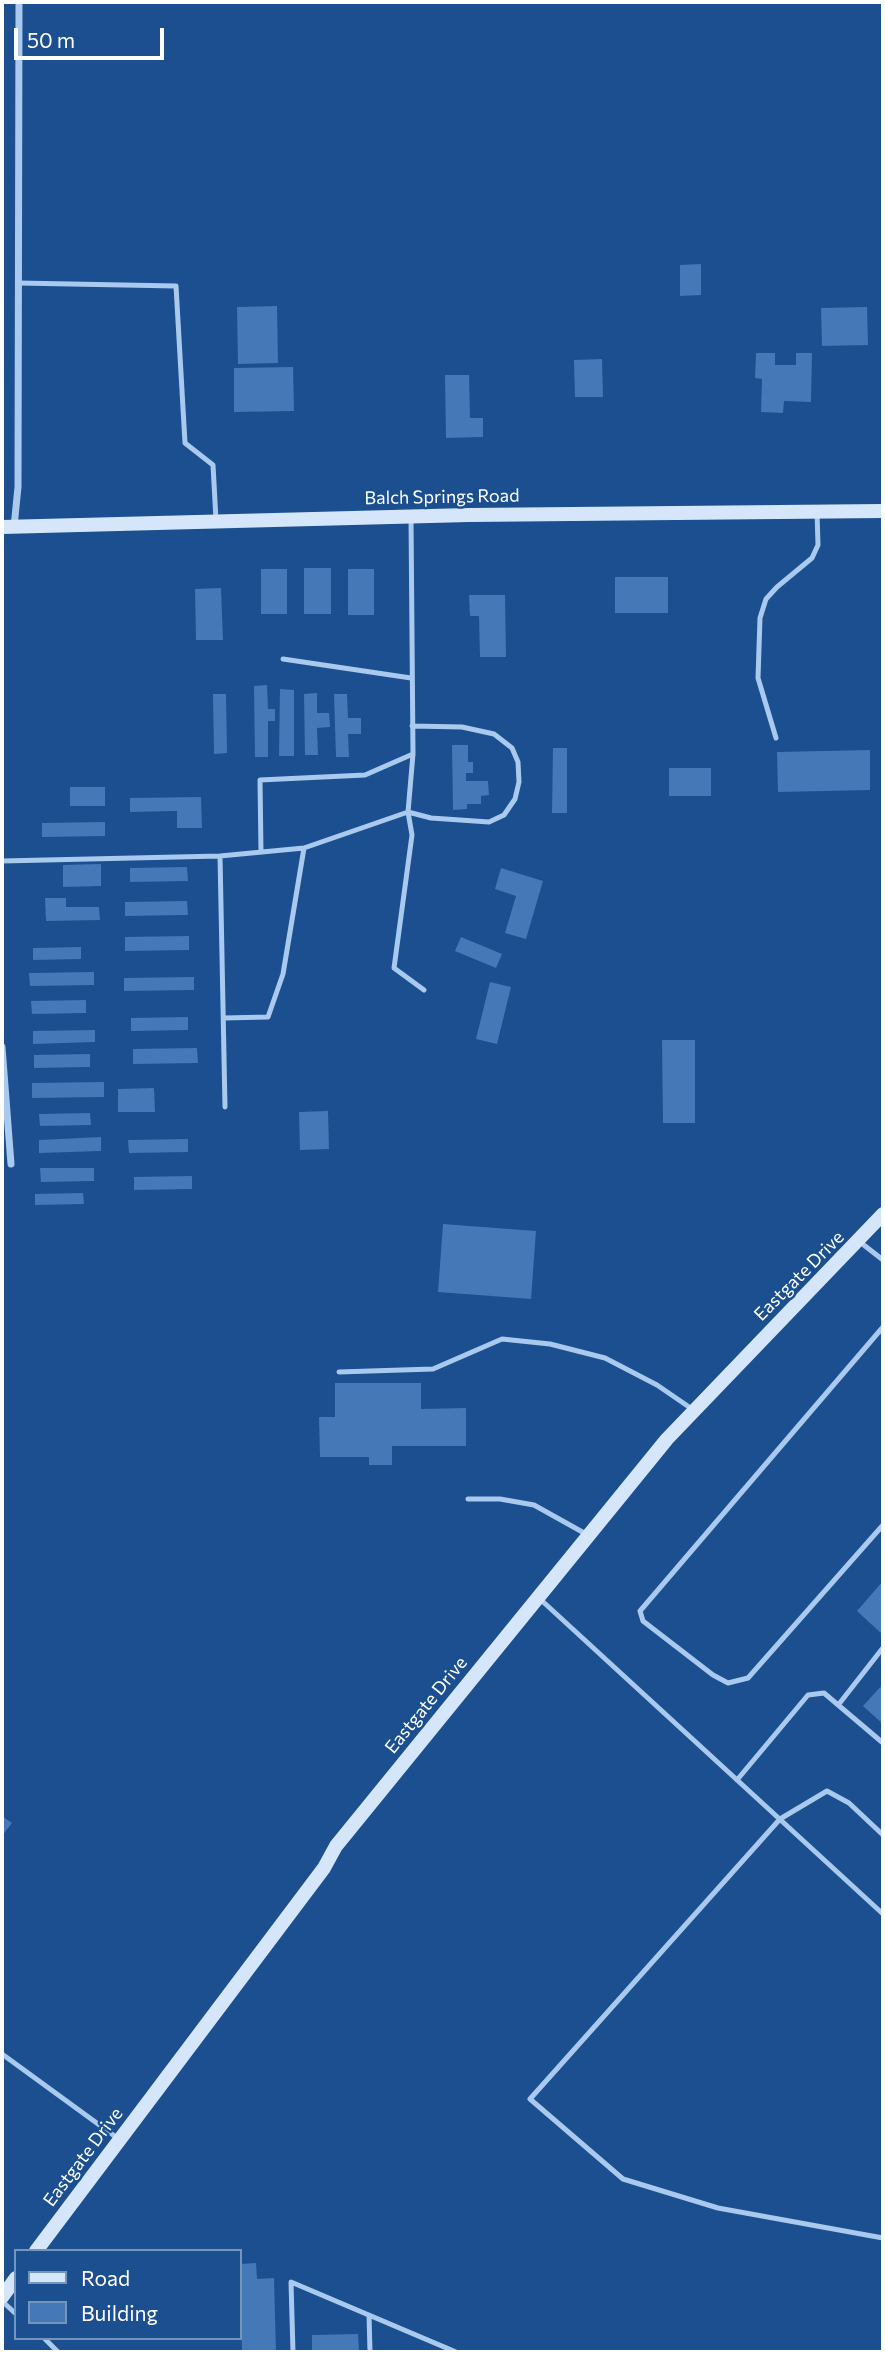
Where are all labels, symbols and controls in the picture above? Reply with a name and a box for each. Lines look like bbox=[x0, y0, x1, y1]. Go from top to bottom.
scale bar bbox=[18, 14, 168, 58]
text: 50 m bbox=[27, 27, 75, 52]
street label: Balch Springs Road bbox=[364, 485, 520, 509]
street label: Eastgate Drive bbox=[750, 1227, 848, 1325]
street label: Eastgate Drive bbox=[380, 1652, 472, 1758]
street label: Eastgate Drive bbox=[39, 2103, 127, 2211]
legend bbox=[14, 2249, 242, 2340]
text: Road bbox=[81, 2265, 130, 2290]
text: Building bbox=[81, 2300, 158, 2325]

